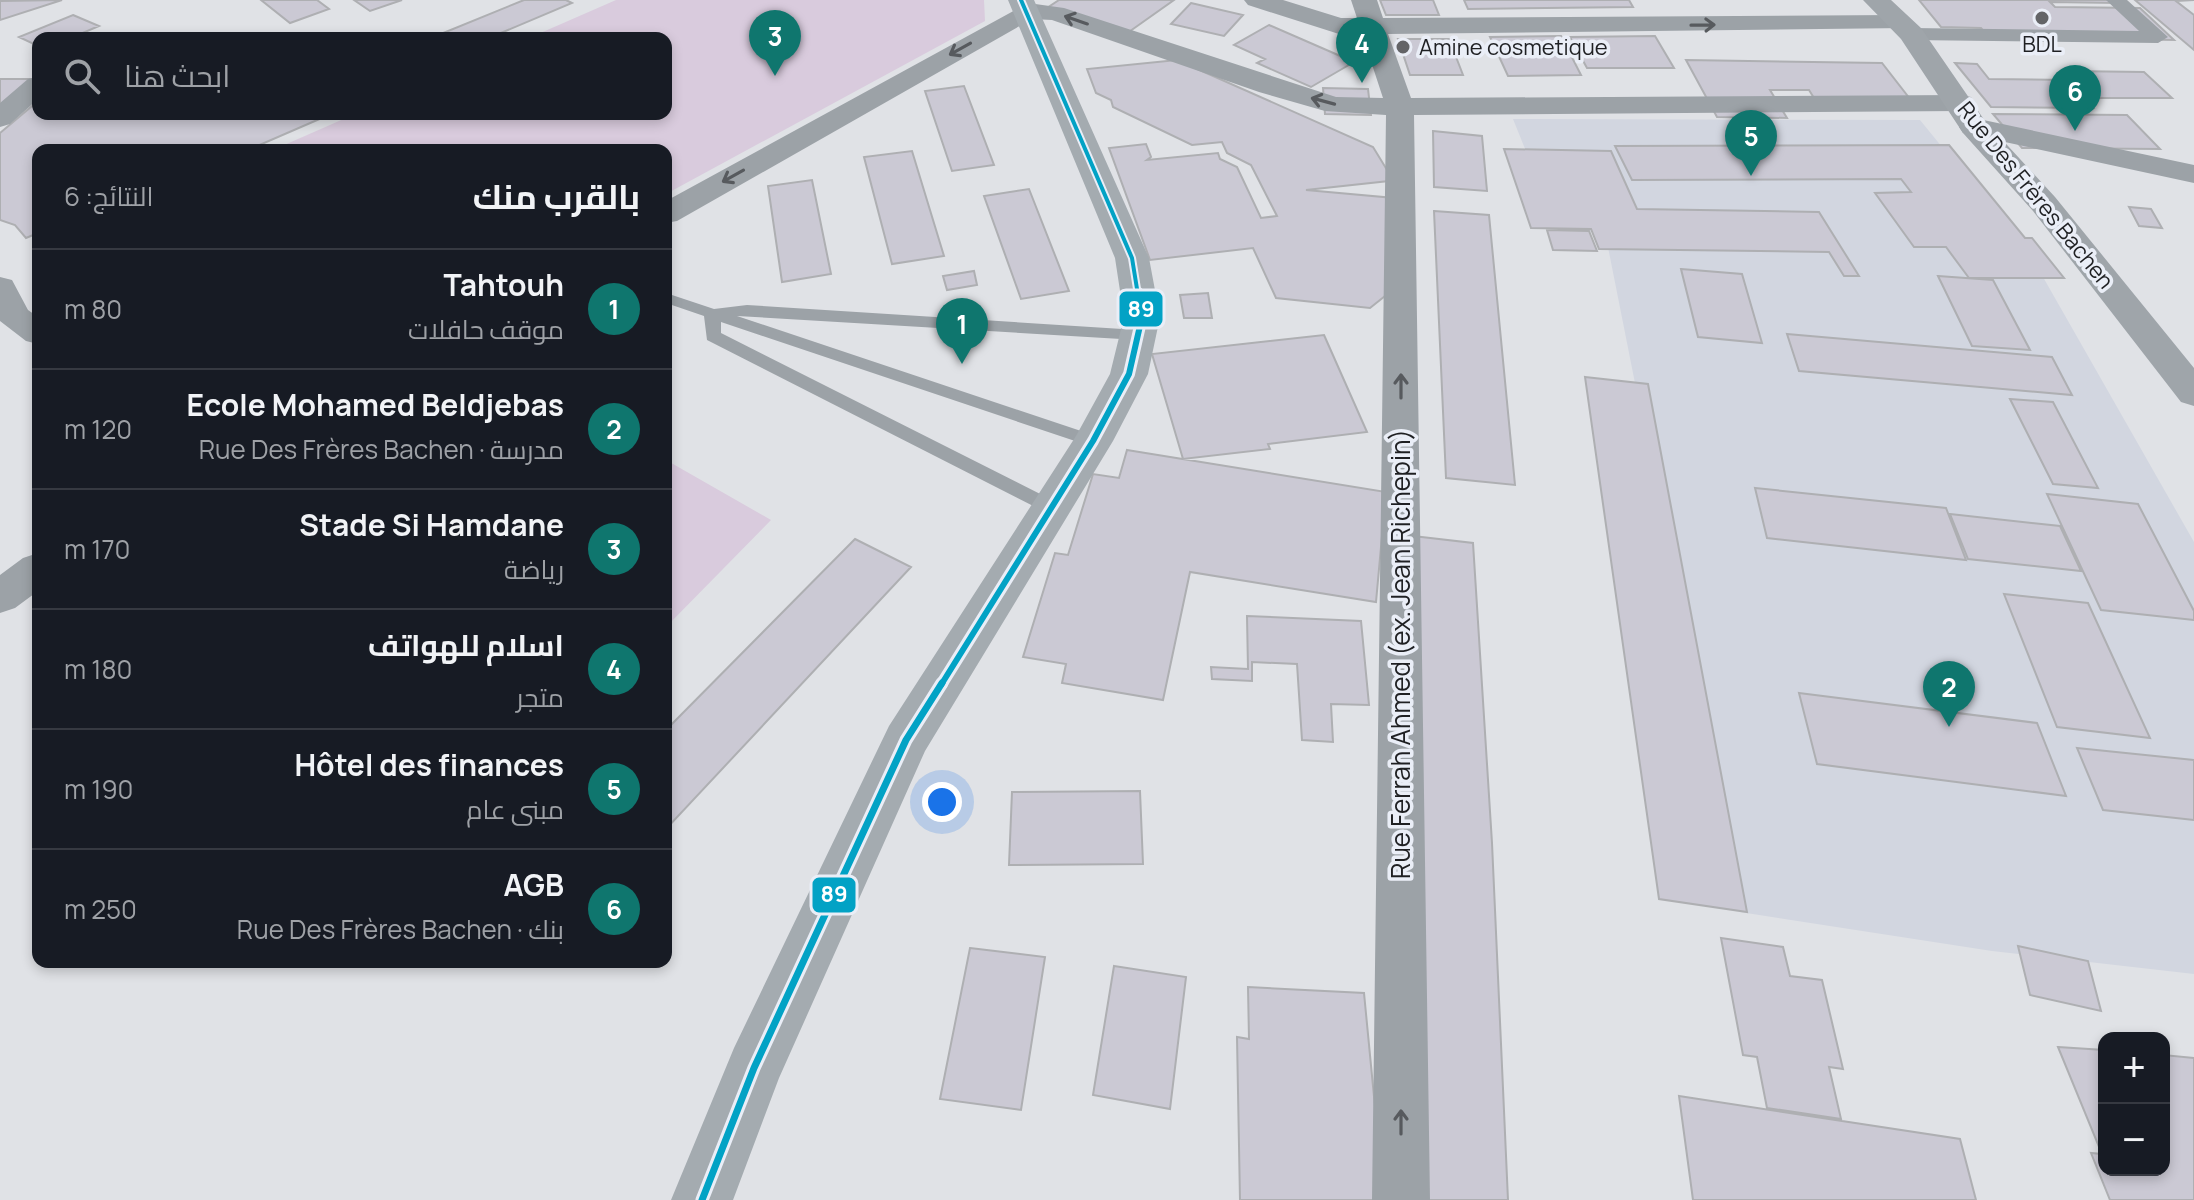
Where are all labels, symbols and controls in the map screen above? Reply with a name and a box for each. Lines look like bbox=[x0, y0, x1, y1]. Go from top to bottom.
marker: BDL bbox=[2033, 9, 2051, 27]
pin: 3 bbox=[749, 10, 801, 76]
one-way arrow bbox=[1064, 11, 1089, 26]
pin: 4 bbox=[1336, 17, 1388, 83]
one-way arrow bbox=[1689, 17, 1716, 33]
place label: BDL bbox=[2022, 29, 2062, 59]
search box bbox=[32, 32, 672, 120]
place label: Amine cosmetique bbox=[1419, 32, 1608, 62]
marker: Amine cosmetique bbox=[1394, 38, 1412, 56]
one-way arrow bbox=[949, 41, 972, 57]
icon: search bbox=[60, 54, 104, 98]
text: ابحث هنا bbox=[124, 55, 230, 96]
pin: 6 bbox=[2049, 65, 2101, 131]
one-way arrow bbox=[1310, 93, 1336, 108]
street label: Rue Des Frères Bachen bbox=[1951, 95, 2121, 295]
pin: 5 bbox=[1725, 110, 1777, 176]
one-way arrow bbox=[722, 169, 746, 184]
text: بالقرب منك bbox=[473, 173, 640, 219]
text: النتائج: 6 bbox=[64, 178, 154, 214]
text: Tahtouh bbox=[444, 264, 564, 305]
line badge: 89 bbox=[1118, 290, 1164, 328]
text: 80 m bbox=[64, 291, 122, 327]
text: 1 bbox=[608, 291, 620, 327]
text: 89 bbox=[1127, 294, 1155, 324]
pin: 1 bbox=[936, 298, 988, 364]
text: موقف حافلات bbox=[408, 311, 564, 347]
one-way arrow bbox=[1393, 373, 1409, 400]
text: Ecole Mohamed Beldjebas bbox=[186, 384, 564, 425]
text: 120 m bbox=[64, 411, 132, 447]
text: 2 bbox=[606, 411, 622, 447]
street label: Rue Ferrah Ahmed (ex. Jean Richepin) bbox=[1382, 429, 1418, 879]
text: مدرسة · Rue Des Frères Bachen bbox=[199, 431, 564, 467]
text: Stade Si Hamdane bbox=[299, 504, 564, 545]
text: 170 m bbox=[64, 531, 130, 567]
text: 3 bbox=[606, 531, 622, 567]
text: رياضة bbox=[504, 551, 564, 587]
text: اسلام للهواتف bbox=[368, 624, 564, 665]
text: 180 m bbox=[64, 651, 132, 687]
text: 4 bbox=[606, 651, 622, 687]
pin: 2 bbox=[1923, 661, 1975, 727]
text: متجر bbox=[516, 679, 564, 715]
text: Hôtel des finances bbox=[294, 744, 564, 785]
text: 190 m bbox=[64, 771, 133, 807]
text: 5 bbox=[606, 771, 622, 807]
your location bbox=[922, 782, 962, 822]
text: مبنى عام bbox=[466, 791, 564, 827]
text: AGB bbox=[504, 864, 564, 905]
line badge: 89 bbox=[811, 876, 857, 914]
text: 89 bbox=[820, 879, 848, 909]
text: 250 m bbox=[64, 891, 137, 927]
text: 6 bbox=[606, 891, 622, 927]
text: بنك · Rue Des Frères Bachen bbox=[237, 911, 564, 947]
map controls bbox=[2098, 1032, 2170, 1176]
button: + bbox=[2098, 1032, 2170, 1104]
button: − bbox=[2098, 1104, 2170, 1176]
one-way arrow bbox=[1393, 1109, 1409, 1136]

